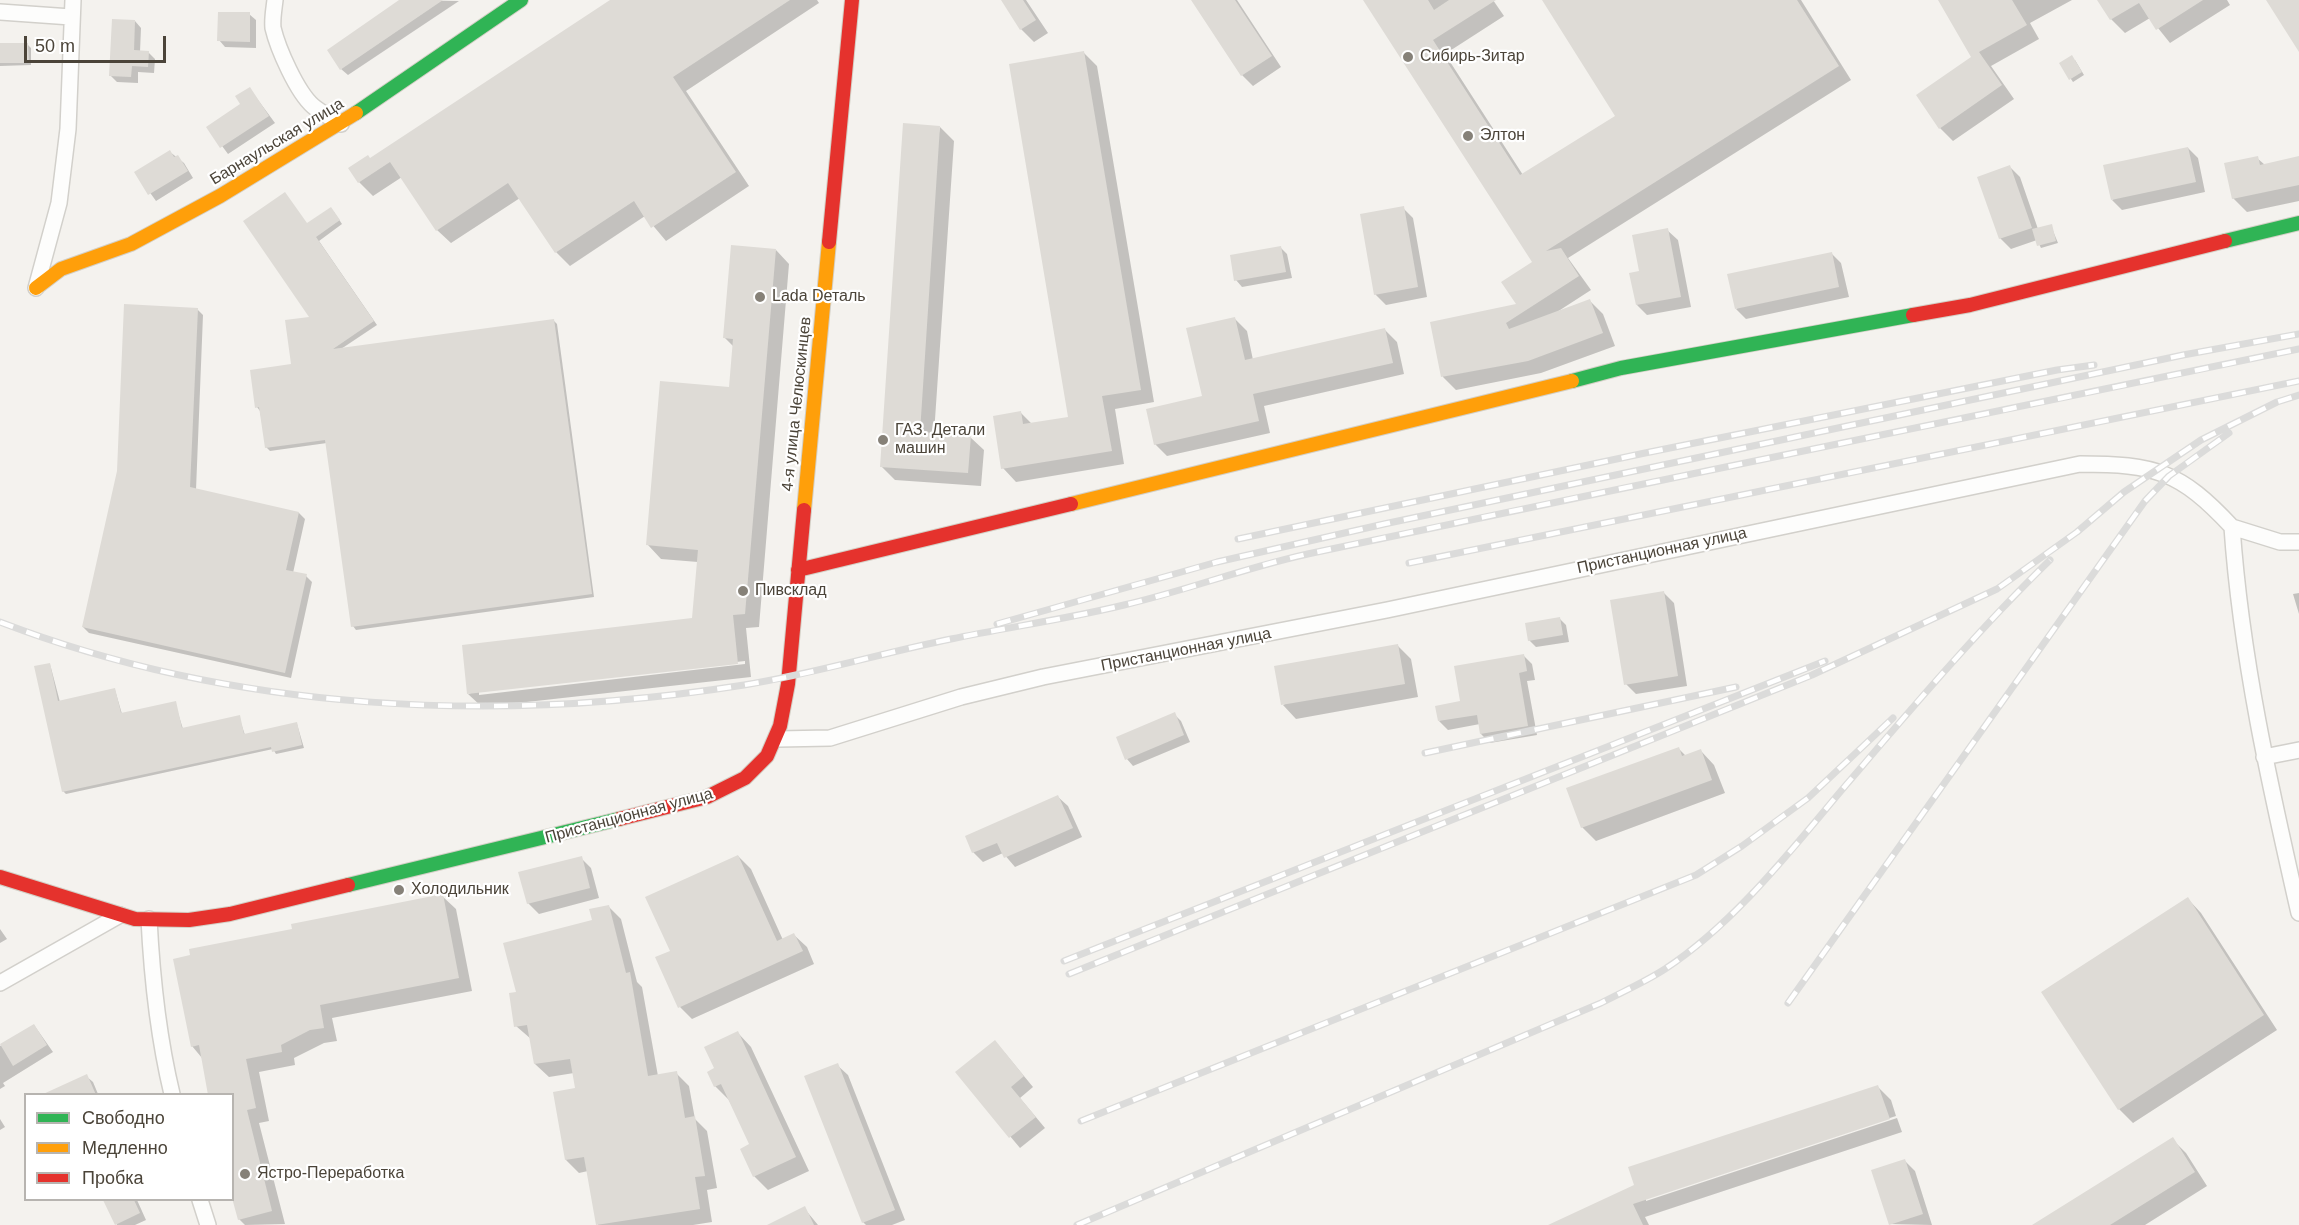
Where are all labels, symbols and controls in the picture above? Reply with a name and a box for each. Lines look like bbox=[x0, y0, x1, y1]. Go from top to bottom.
scale bar bbox=[27, 24, 170, 62]
text: 50 m bbox=[35, 36, 75, 56]
place label: Сибирь-Зитар bbox=[1420, 47, 1525, 67]
marker: Сибирь-Зитар bbox=[1401, 50, 1415, 64]
street label: Барнаульская улица bbox=[207, 94, 347, 190]
place label: Элтон bbox=[1480, 126, 1525, 146]
marker: Элтон bbox=[1461, 129, 1475, 143]
place label: Lada Dеталь bbox=[772, 287, 866, 307]
marker: Lada Dеталь bbox=[753, 290, 767, 304]
street label: 4-я улица Челюскинцев bbox=[778, 316, 816, 492]
place label: ГАЗ. Детали машин bbox=[895, 421, 985, 459]
marker: ГАЗ. Детали машин bbox=[876, 433, 890, 447]
street label: Пристанционная улица bbox=[1575, 524, 1749, 578]
place label: Пивсклад bbox=[755, 581, 827, 601]
marker: Пивсклад bbox=[736, 584, 750, 598]
street label: Пристанционная улица bbox=[1099, 624, 1273, 676]
street label: Пристанционная улица bbox=[543, 784, 715, 848]
place label: Холодильник bbox=[411, 880, 509, 900]
marker: Холодильник bbox=[392, 883, 406, 897]
legend bbox=[24, 1093, 234, 1201]
text: Свободно bbox=[82, 1108, 165, 1128]
text: Медленно bbox=[82, 1138, 168, 1158]
place label: Ястро-Переработка bbox=[257, 1164, 404, 1184]
marker: Ястро-Переработка bbox=[238, 1167, 252, 1181]
text: Пробка bbox=[82, 1168, 144, 1188]

